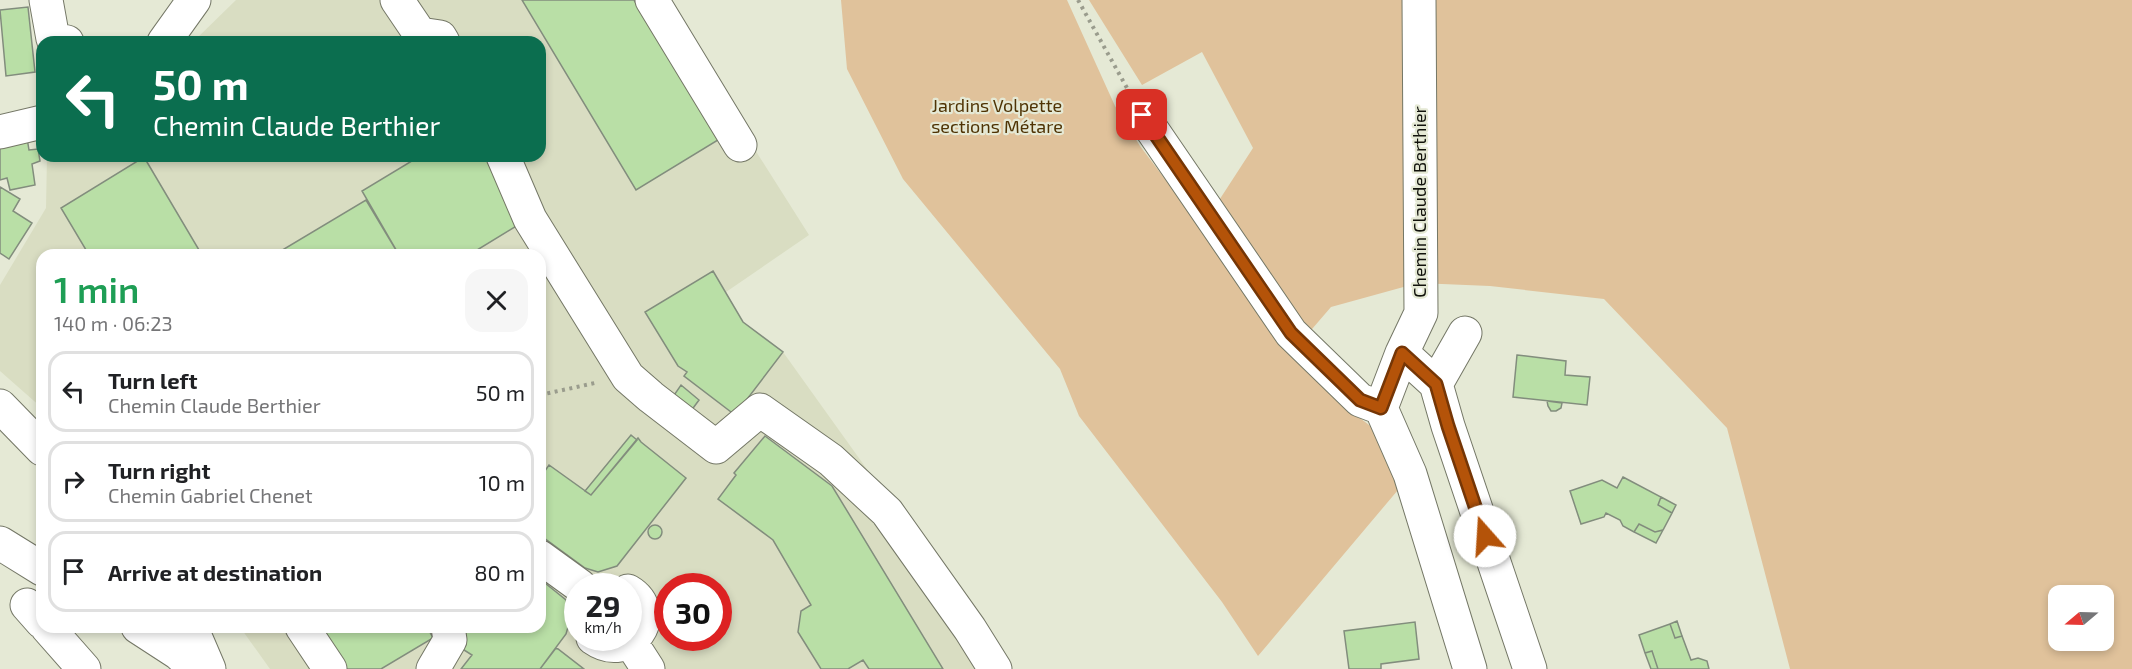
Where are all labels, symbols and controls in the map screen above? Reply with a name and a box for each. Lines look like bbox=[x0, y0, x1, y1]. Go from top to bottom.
text: 50 m bbox=[153, 58, 249, 108]
icon: left bbox=[54, 60, 132, 138]
pin bbox=[1116, 89, 1167, 140]
park label: Jardins Volpette sections Métare bbox=[931, 94, 1063, 137]
icon: arrive bbox=[1125, 98, 1158, 131]
street label: Chemin Claude Berthier bbox=[1408, 106, 1430, 298]
text: Chemin Claude Berthier bbox=[153, 109, 440, 141]
text: 1 min bbox=[54, 267, 139, 310]
button: close bbox=[465, 269, 528, 332]
text: 140 m · 06:23 bbox=[54, 311, 173, 335]
text: Turn left bbox=[108, 367, 197, 393]
icon: left bbox=[57, 375, 90, 408]
text: 50 m bbox=[476, 379, 525, 405]
text: Chemin Claude Berthier bbox=[108, 393, 321, 417]
text: Turn right bbox=[108, 457, 210, 483]
icon: right bbox=[57, 465, 90, 498]
text: 10 m bbox=[479, 469, 525, 495]
text: Chemin Gabriel Chenet bbox=[108, 483, 313, 507]
position arrow bbox=[1453, 504, 1517, 568]
icon: arrive bbox=[57, 555, 90, 588]
text: Arrive at destination bbox=[108, 559, 322, 585]
text: 80 m bbox=[474, 559, 525, 585]
speed limit sign: 30 bbox=[654, 573, 732, 651]
north arrow bbox=[2048, 585, 2114, 651]
map controls bbox=[2048, 585, 2114, 651]
text: 29 bbox=[585, 587, 621, 623]
text: km/h bbox=[584, 618, 622, 636]

